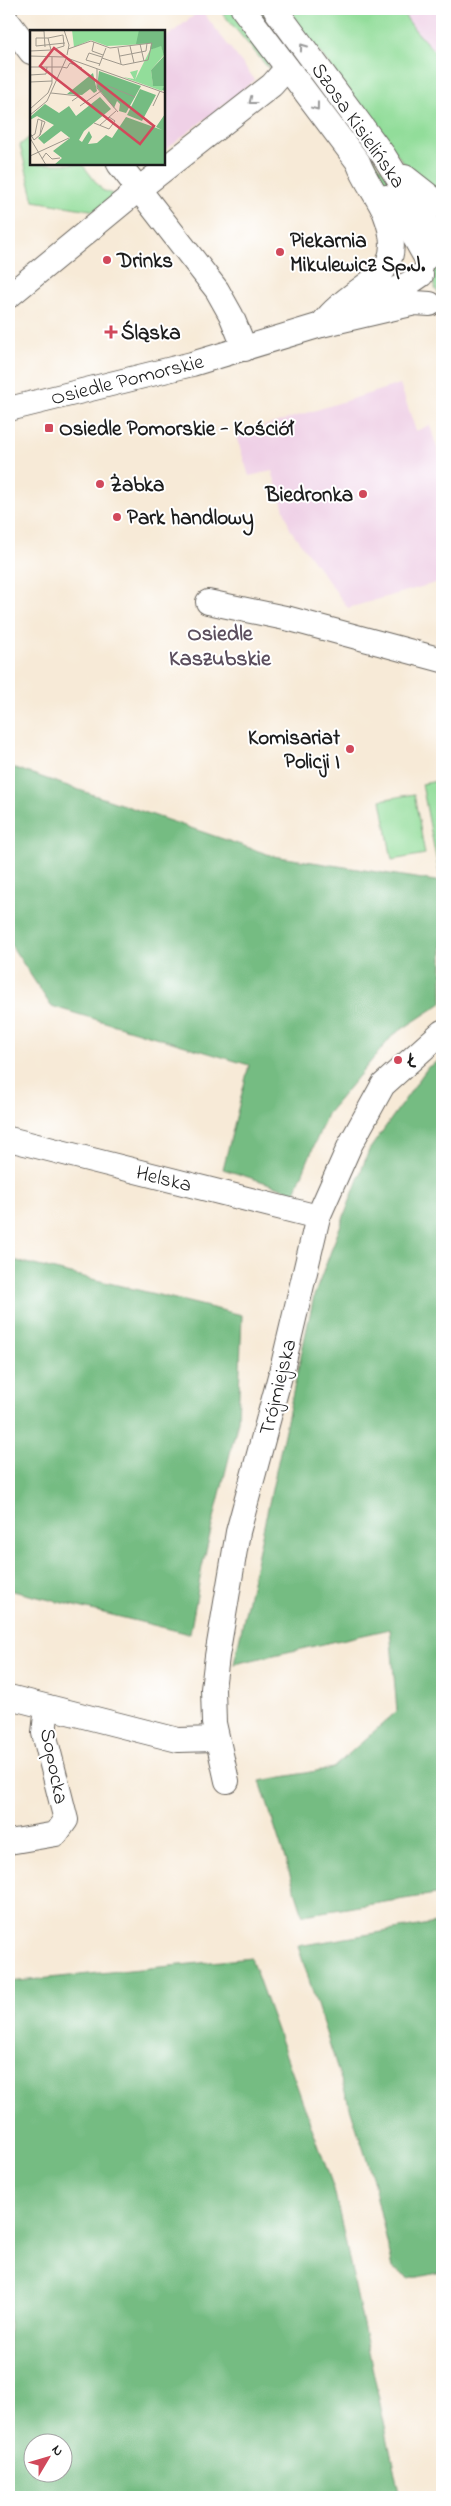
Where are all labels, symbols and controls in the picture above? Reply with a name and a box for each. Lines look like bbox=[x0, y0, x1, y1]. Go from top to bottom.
inset map bbox=[30, 30, 165, 165]
one-way arrow bbox=[300, 43, 309, 53]
street label: Szosa Kisielińska bbox=[303, 57, 412, 195]
one-way arrow bbox=[249, 96, 258, 104]
one-way arrow bbox=[310, 101, 319, 111]
place label: Piekarnia Mikulewicz Sp.J. bbox=[290, 227, 426, 281]
marker: Piekarnia Mikulewicz Sp.J. bbox=[274, 246, 286, 258]
place label: Drinks bbox=[116, 247, 173, 277]
marker: Drinks bbox=[101, 254, 113, 266]
place label: Śląska bbox=[121, 319, 181, 349]
marker: Śląska bbox=[105, 326, 117, 338]
street label: Osiedle Pomorskie bbox=[48, 347, 207, 414]
place label: Osiedle Pomorskie - Kościół bbox=[59, 415, 295, 445]
marker: Osiedle Pomorskie - Kościół bbox=[43, 422, 55, 434]
place label: Żabka bbox=[110, 471, 164, 501]
marker: Żabka bbox=[94, 478, 106, 490]
place label: Biedronka bbox=[265, 481, 353, 511]
marker: Biedronka bbox=[357, 488, 369, 500]
place label: Park handlowy bbox=[127, 504, 254, 536]
marker: Park handlowy bbox=[111, 511, 123, 523]
district label: Osiedle Kaszubskie bbox=[169, 619, 272, 676]
place label: Komisariat Policji I bbox=[248, 724, 341, 778]
marker: Komisariat Policji I bbox=[344, 743, 356, 755]
place label: Ł bbox=[407, 1047, 417, 1077]
marker: Ł bbox=[392, 1054, 404, 1066]
street label: Helska bbox=[133, 1159, 194, 1201]
street label: Trójmiejska bbox=[253, 1336, 305, 1439]
street label: Sopocka bbox=[31, 1726, 75, 1807]
north arrow bbox=[22, 2434, 72, 2484]
text: N bbox=[46, 2441, 68, 2461]

